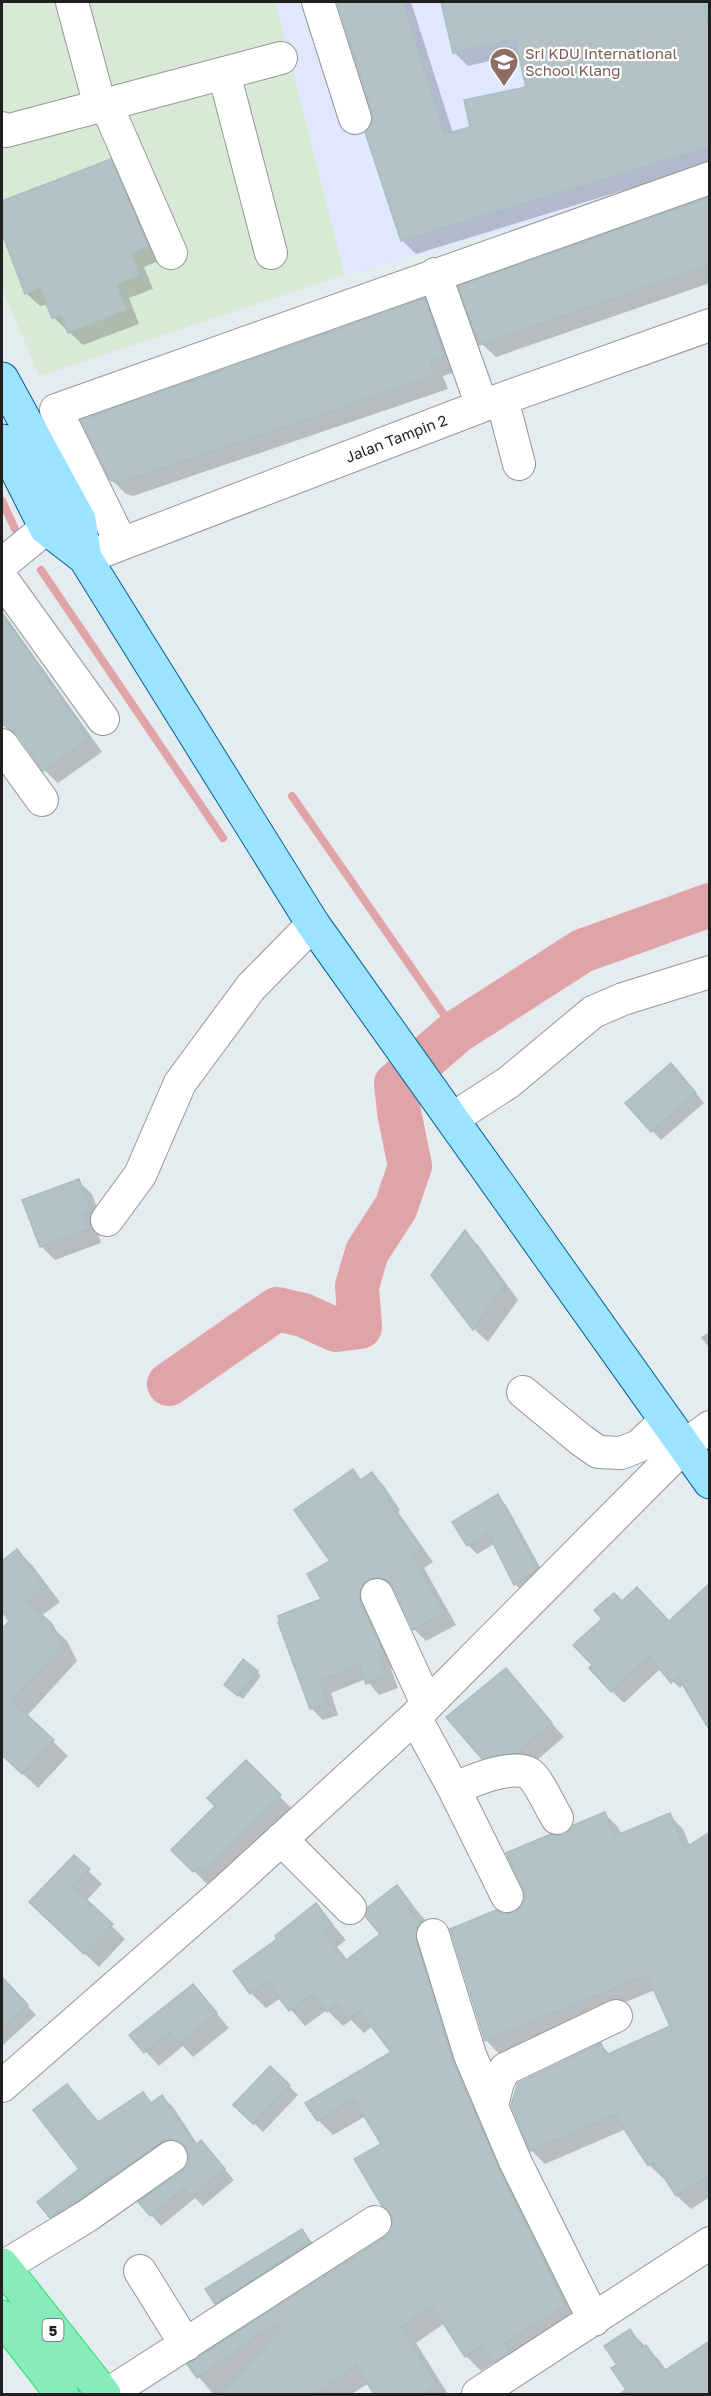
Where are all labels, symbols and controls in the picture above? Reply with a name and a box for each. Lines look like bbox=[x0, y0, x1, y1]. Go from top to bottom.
place label: Sri KDU International School Klang bbox=[525, 44, 677, 79]
school or university icon: Sri KDU International School Klang bbox=[488, 46, 520, 88]
street label: Jalan Tampin 2 bbox=[343, 410, 449, 466]
road number: 5 bbox=[42, 2319, 64, 2341]

